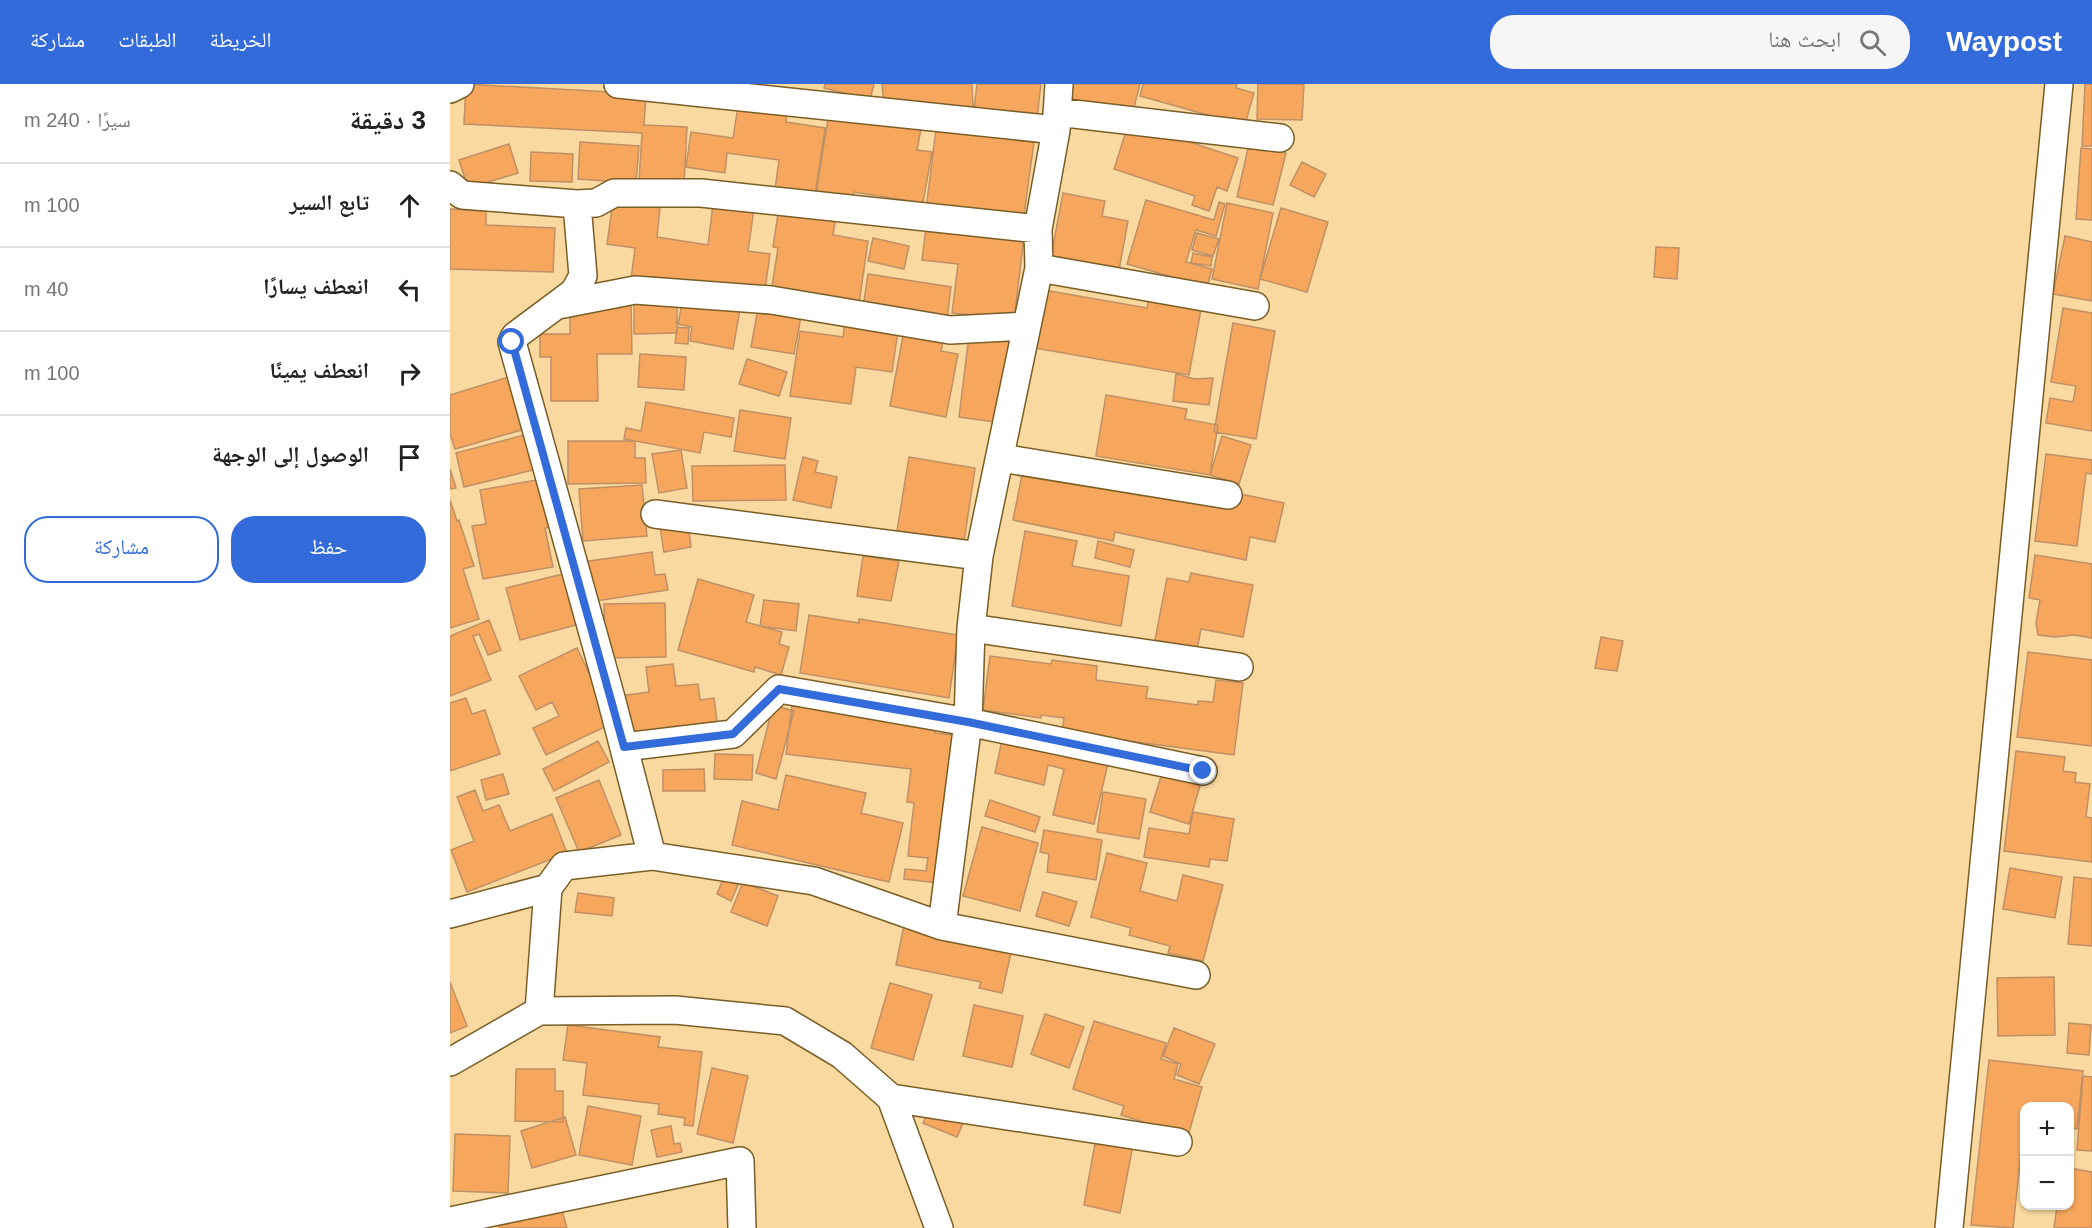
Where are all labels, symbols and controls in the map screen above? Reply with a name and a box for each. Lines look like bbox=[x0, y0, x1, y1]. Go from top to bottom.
search box bbox=[1490, 15, 1910, 69]
icon: search bbox=[1856, 26, 1889, 59]
text: Waypost bbox=[1946, 26, 2062, 57]
text: ابحث هنا bbox=[1768, 27, 1841, 52]
text: مشاركة bbox=[30, 28, 85, 51]
text: الطبقات bbox=[118, 28, 177, 51]
text: الخريطة bbox=[210, 28, 271, 51]
text: 3 دقيقة bbox=[350, 105, 426, 135]
text: سيرًا · 240 m bbox=[24, 109, 131, 131]
icon: ahead bbox=[393, 189, 426, 222]
text: تابع السير bbox=[289, 190, 369, 215]
text: 100 m bbox=[24, 194, 80, 216]
icon: left bbox=[393, 273, 426, 306]
text: انعطف يسارًا bbox=[263, 274, 369, 299]
text: 40 m bbox=[24, 278, 68, 300]
route start bbox=[498, 328, 524, 354]
icon: right bbox=[393, 357, 426, 390]
text: انعطف يمينًا bbox=[270, 358, 369, 383]
text: 100 m bbox=[24, 362, 80, 384]
icon: arrive bbox=[393, 441, 426, 474]
text: الوصول إلى الوجهة bbox=[212, 442, 369, 467]
button: مشاركة bbox=[24, 516, 219, 583]
button: حفظ bbox=[231, 516, 426, 583]
route end bbox=[1189, 757, 1215, 783]
map controls bbox=[2020, 1102, 2074, 1210]
button: + bbox=[2020, 1102, 2074, 1156]
button: − bbox=[2020, 1156, 2074, 1210]

